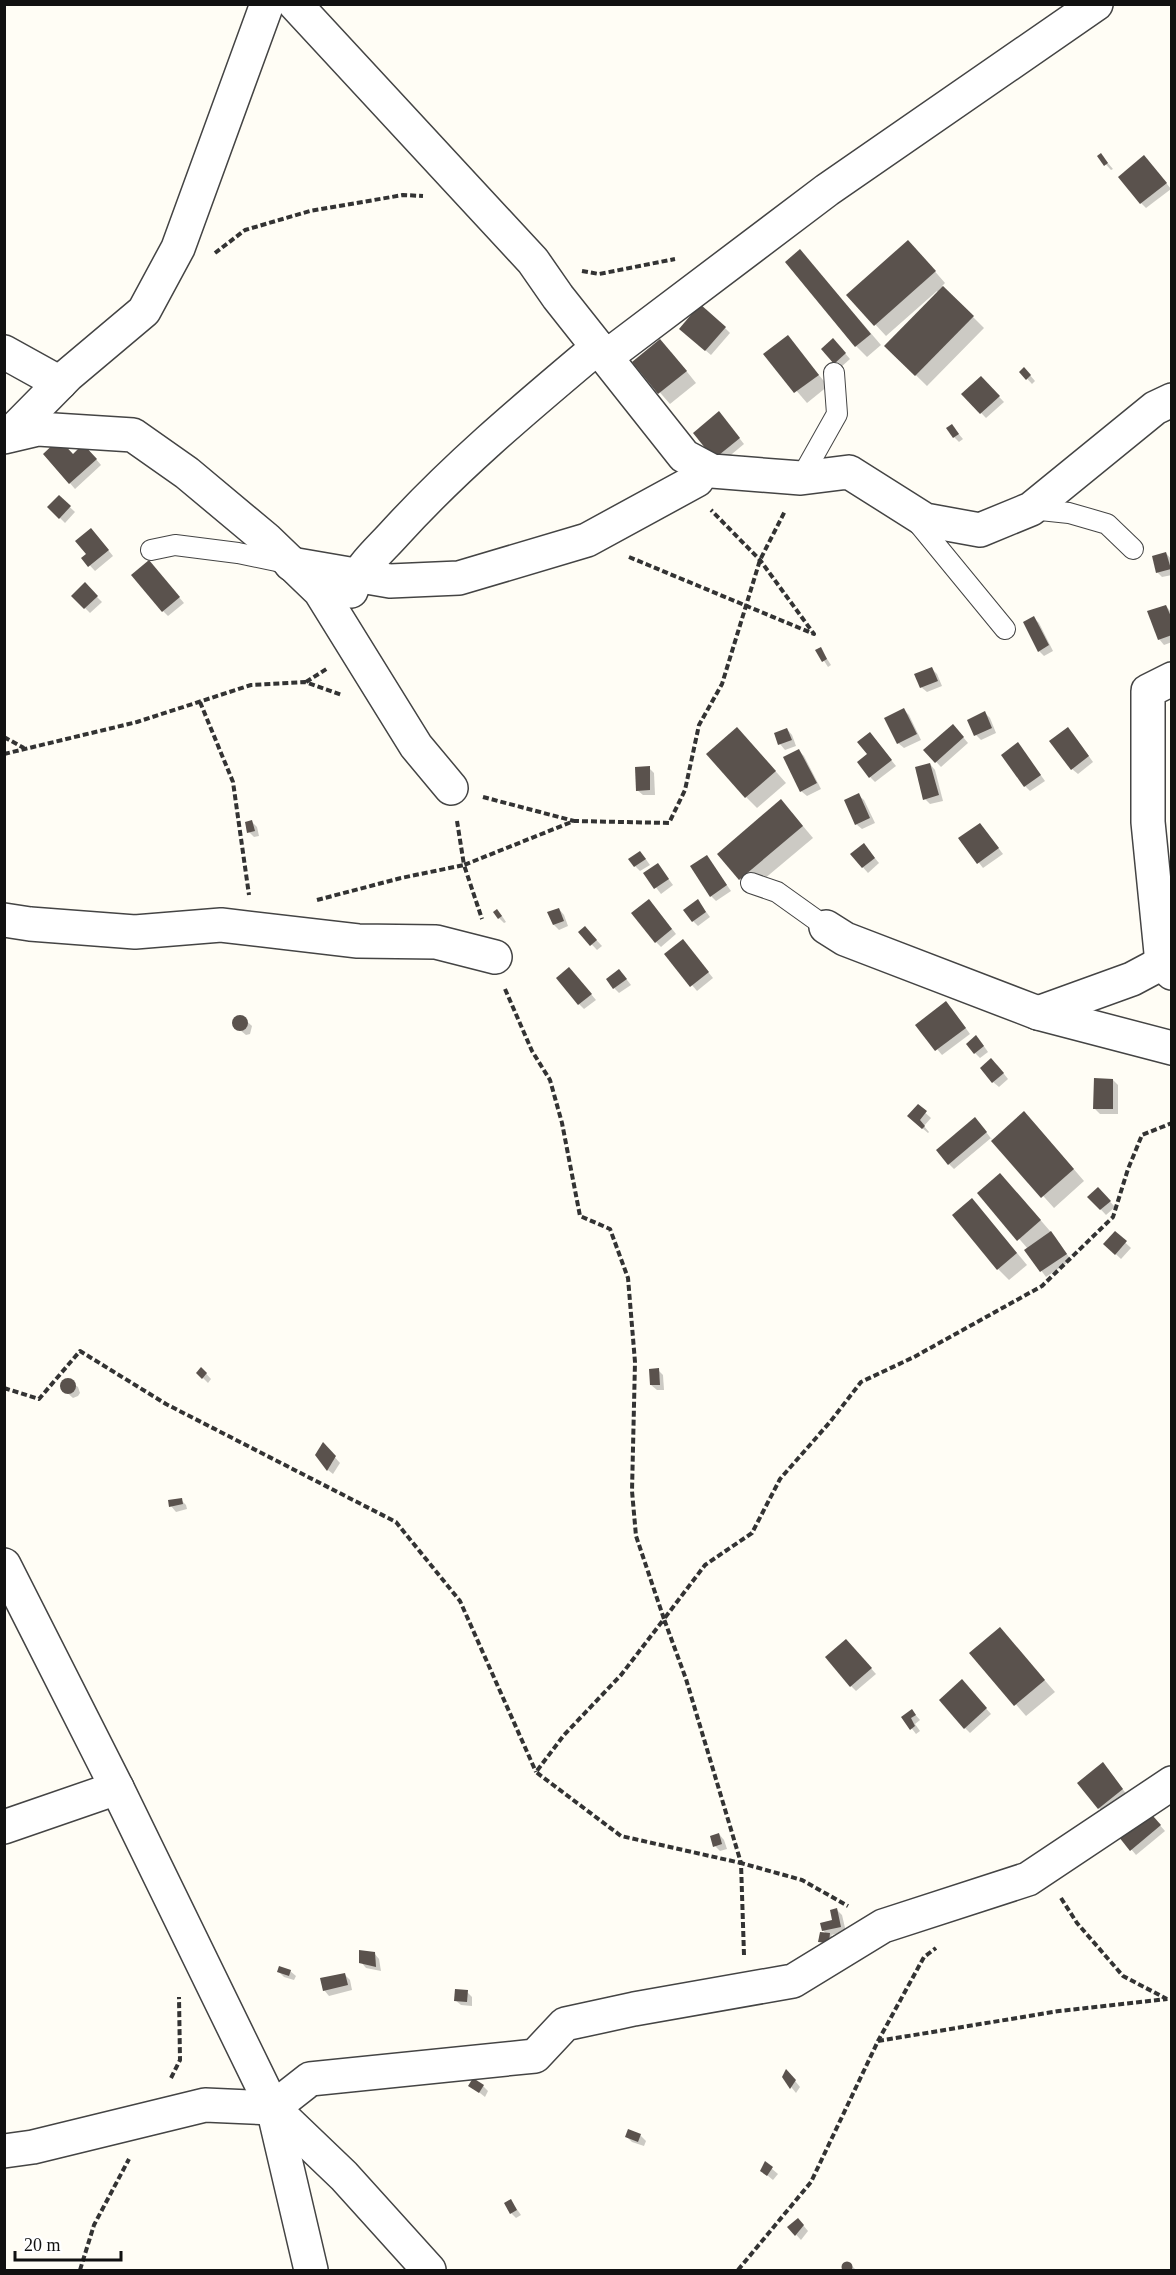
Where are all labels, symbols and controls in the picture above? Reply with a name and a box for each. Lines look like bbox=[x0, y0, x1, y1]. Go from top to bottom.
scale bar bbox=[15, 2224, 122, 2262]
text: 20 m bbox=[24, 2235, 61, 2255]

